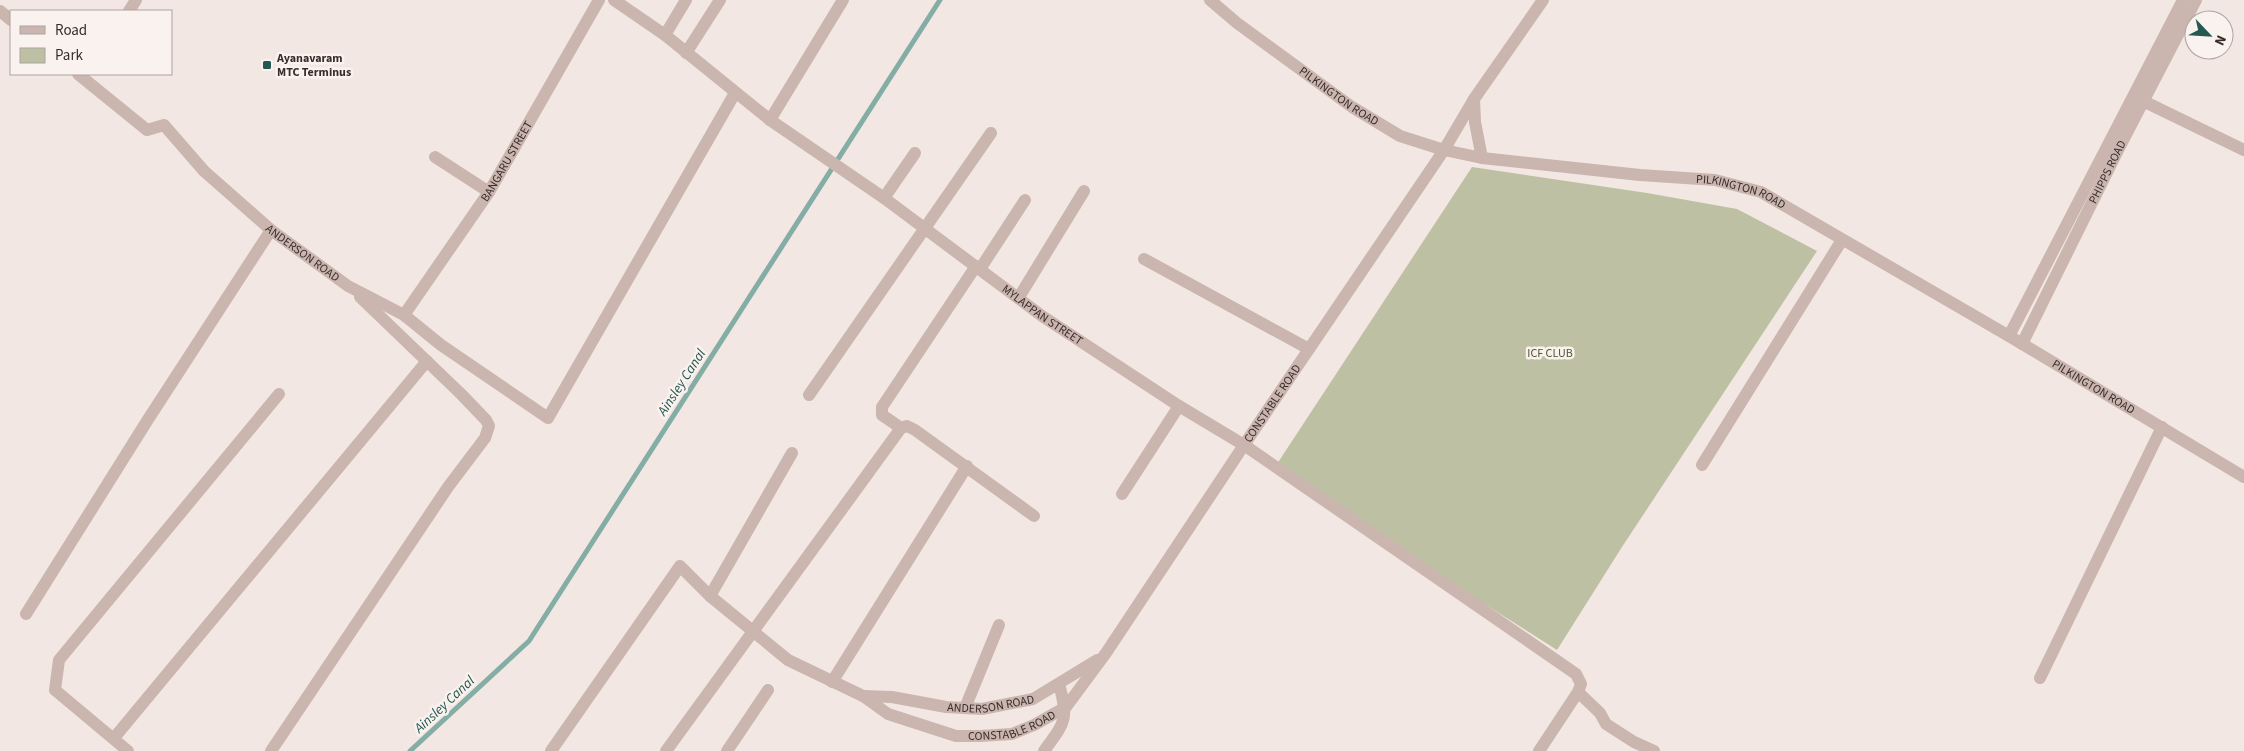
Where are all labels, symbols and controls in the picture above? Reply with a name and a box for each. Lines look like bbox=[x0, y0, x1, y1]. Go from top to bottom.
legend bbox=[10, 10, 172, 75]
north arrow bbox=[2184, 10, 2234, 60]
text: Road bbox=[55, 20, 87, 41]
text: N bbox=[2209, 32, 2231, 49]
text: Park bbox=[55, 45, 84, 66]
place label: Ayanavaram MTC Terminus bbox=[276, 50, 351, 81]
marker: Ayanavaram MTC Terminus bbox=[261, 59, 273, 71]
street label: PILKINGTON ROAD bbox=[1295, 63, 1382, 130]
street label: BANGARU STREET bbox=[477, 117, 537, 205]
street label: PHIPPS ROAD bbox=[2085, 138, 2131, 207]
street label: PILKINGTON ROAD bbox=[1696, 171, 1789, 213]
street label: ANDERSON ROAD bbox=[261, 221, 343, 286]
street label: MYLAPPAN STREET bbox=[998, 281, 1086, 350]
water label: Ainsley Canal bbox=[652, 345, 711, 421]
park label: ICF CLUB bbox=[1527, 345, 1573, 362]
street label: PILKINGTON ROAD bbox=[2049, 356, 2138, 419]
street label: CONSTABLE ROAD bbox=[1240, 361, 1305, 446]
water label: Ainsley Canal bbox=[409, 671, 480, 739]
street label: ANDERSON ROAD bbox=[947, 691, 1036, 718]
street label: CONSTABLE ROAD bbox=[968, 707, 1059, 745]

